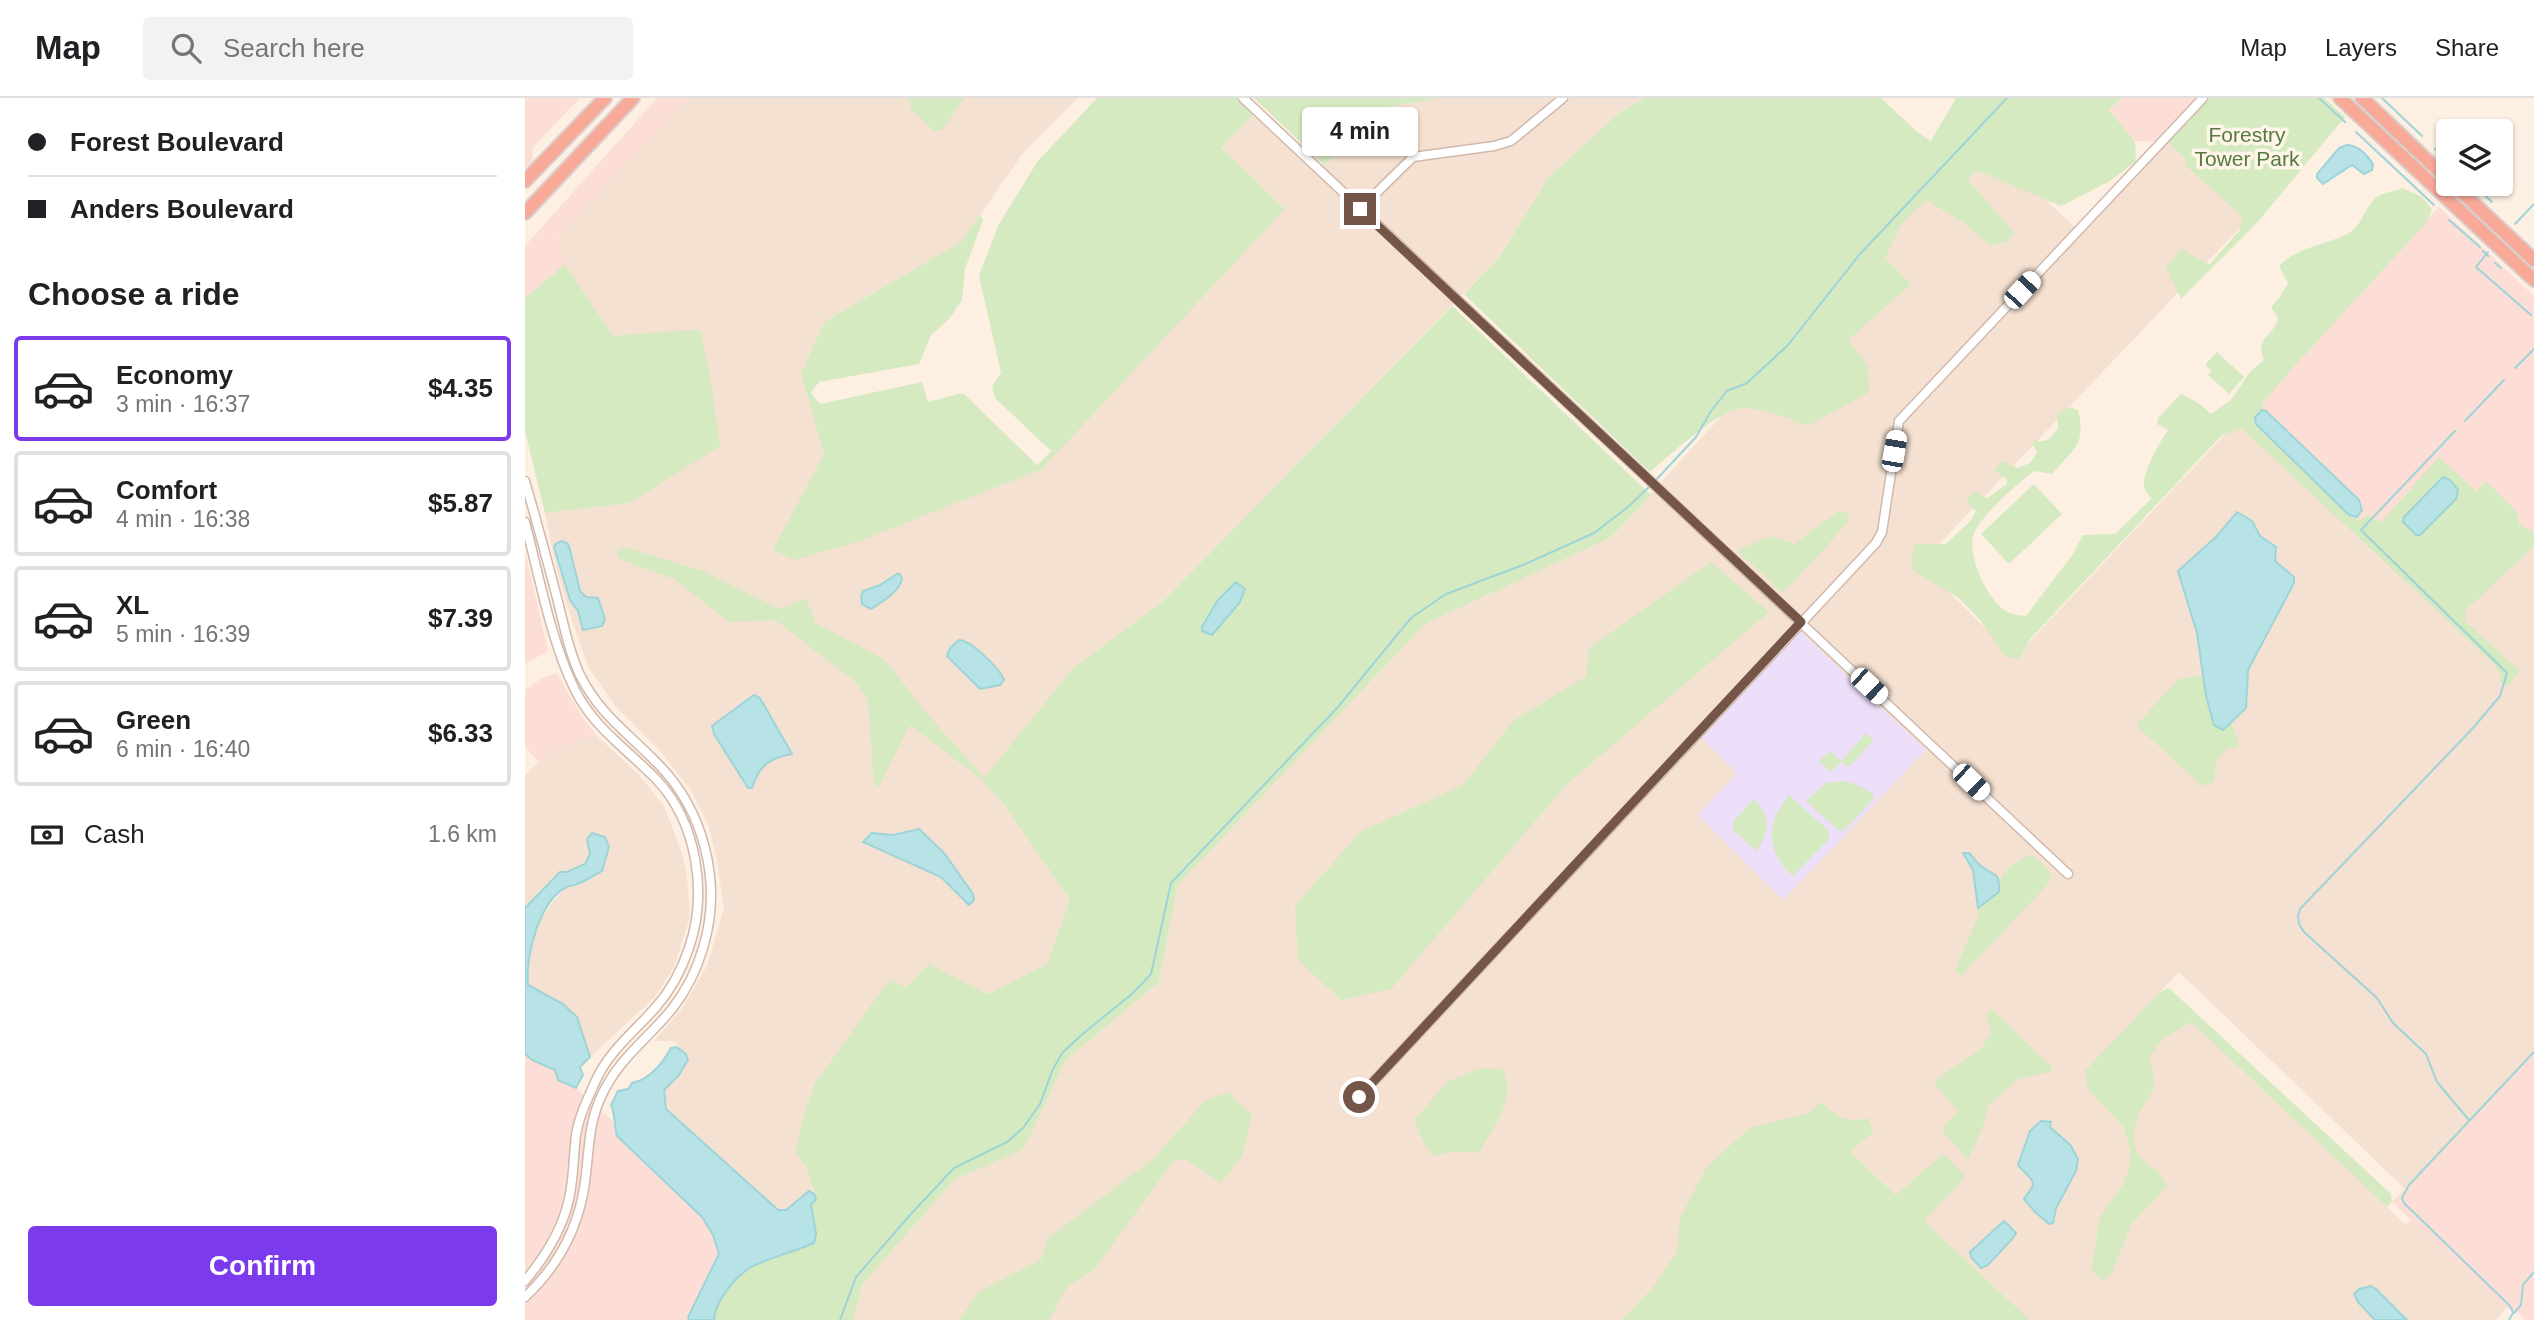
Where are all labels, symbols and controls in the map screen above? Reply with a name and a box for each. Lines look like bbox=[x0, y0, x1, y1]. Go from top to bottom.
search box bbox=[143, 17, 633, 80]
text: Map bbox=[35, 29, 101, 66]
icon: search bbox=[167, 29, 205, 67]
text: Search here bbox=[223, 33, 365, 63]
text: Map bbox=[2240, 34, 2287, 61]
text: Layers bbox=[2325, 34, 2397, 61]
text: Share bbox=[2435, 34, 2499, 61]
callout: 4 min bbox=[1302, 108, 1418, 156]
text: 4 min bbox=[1330, 118, 1390, 144]
map controls bbox=[2436, 119, 2513, 196]
button: layers bbox=[2436, 119, 2513, 196]
park label: Forestry Tower Park bbox=[2194, 123, 2300, 170]
text: Forest Boulevard bbox=[70, 127, 284, 157]
route end bbox=[1344, 193, 1376, 225]
text: Anders Boulevard bbox=[70, 194, 294, 224]
car bbox=[2000, 267, 2045, 313]
text: Choose a ride bbox=[28, 276, 240, 312]
icon: car bbox=[32, 357, 95, 420]
text: Economy bbox=[116, 360, 233, 390]
text: $4.35 bbox=[428, 373, 493, 403]
text: 3 min · 16:37 bbox=[116, 391, 250, 417]
car bbox=[1881, 428, 1908, 474]
icon: car bbox=[32, 472, 95, 535]
text: Comfort bbox=[116, 475, 217, 505]
text: $5.87 bbox=[428, 488, 493, 518]
text: 4 min · 16:38 bbox=[116, 506, 250, 532]
icon: car bbox=[32, 587, 95, 650]
text: XL bbox=[116, 590, 149, 620]
text: $7.39 bbox=[428, 603, 493, 633]
text: 5 min · 16:39 bbox=[116, 621, 250, 647]
car bbox=[1847, 664, 1892, 708]
icon: car bbox=[32, 702, 95, 765]
text: Green bbox=[116, 705, 191, 735]
text: $6.33 bbox=[428, 718, 493, 748]
text: 6 min · 16:40 bbox=[116, 736, 250, 762]
car bbox=[1949, 760, 1994, 804]
icon: cash bbox=[28, 816, 66, 854]
text: Cash bbox=[84, 819, 145, 849]
text: 1.6 km bbox=[428, 821, 497, 847]
route start bbox=[1343, 1081, 1375, 1113]
button: Confirm bbox=[28, 1226, 497, 1306]

